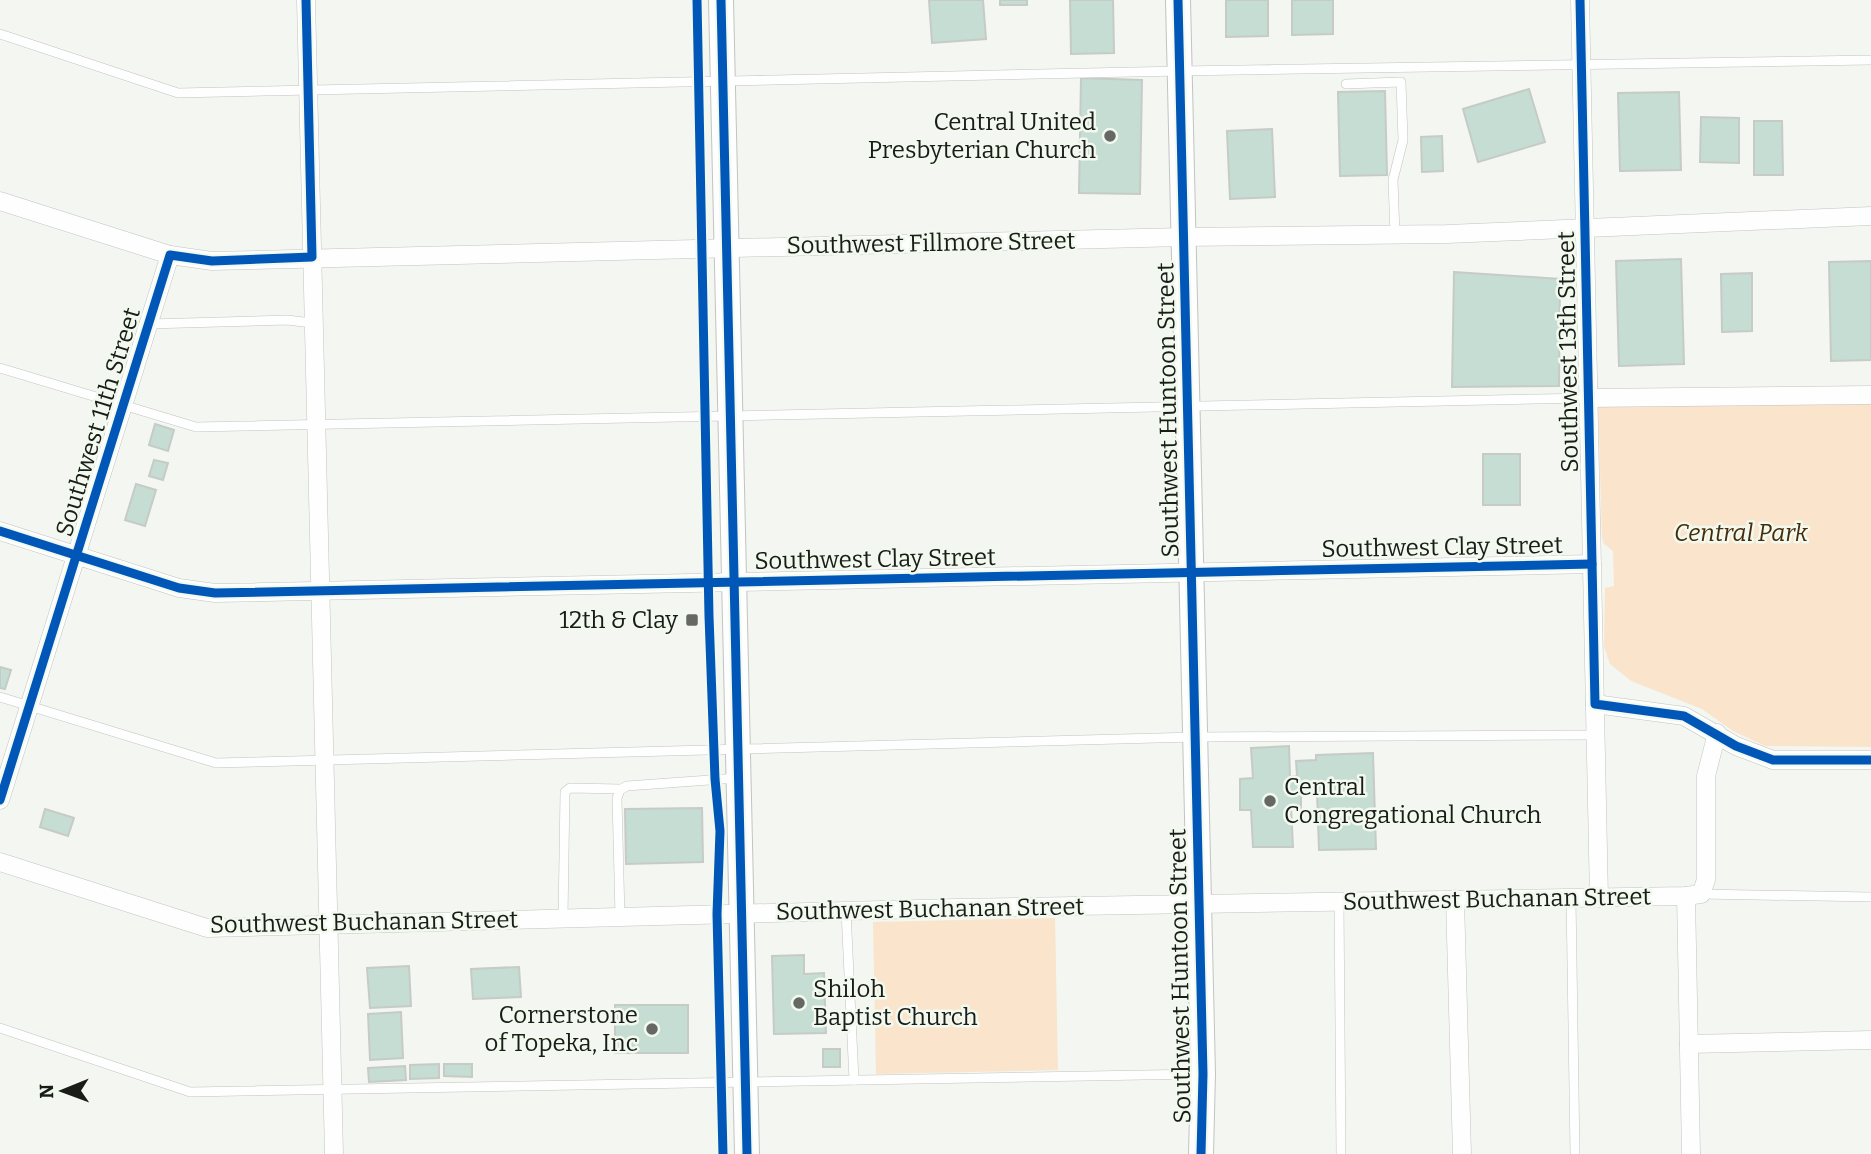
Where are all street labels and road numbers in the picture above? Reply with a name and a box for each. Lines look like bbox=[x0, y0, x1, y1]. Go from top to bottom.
street label: Southwest Fillmore Street bbox=[786, 226, 1076, 260]
street label: Southwest 13th Street bbox=[1552, 231, 1584, 473]
street label: Southwest Huntoon Street bbox=[1151, 262, 1185, 558]
street label: Southwest 11th Street bbox=[50, 304, 146, 540]
street label: Southwest Clay Street bbox=[1321, 531, 1563, 563]
street label: Southwest Clay Street bbox=[754, 543, 996, 575]
street label: Southwest Huntoon Street bbox=[1163, 828, 1197, 1124]
street label: Southwest Buchanan Street bbox=[1343, 882, 1652, 916]
street label: Southwest Buchanan Street bbox=[776, 892, 1085, 926]
street label: Southwest Buchanan Street bbox=[210, 905, 519, 939]

